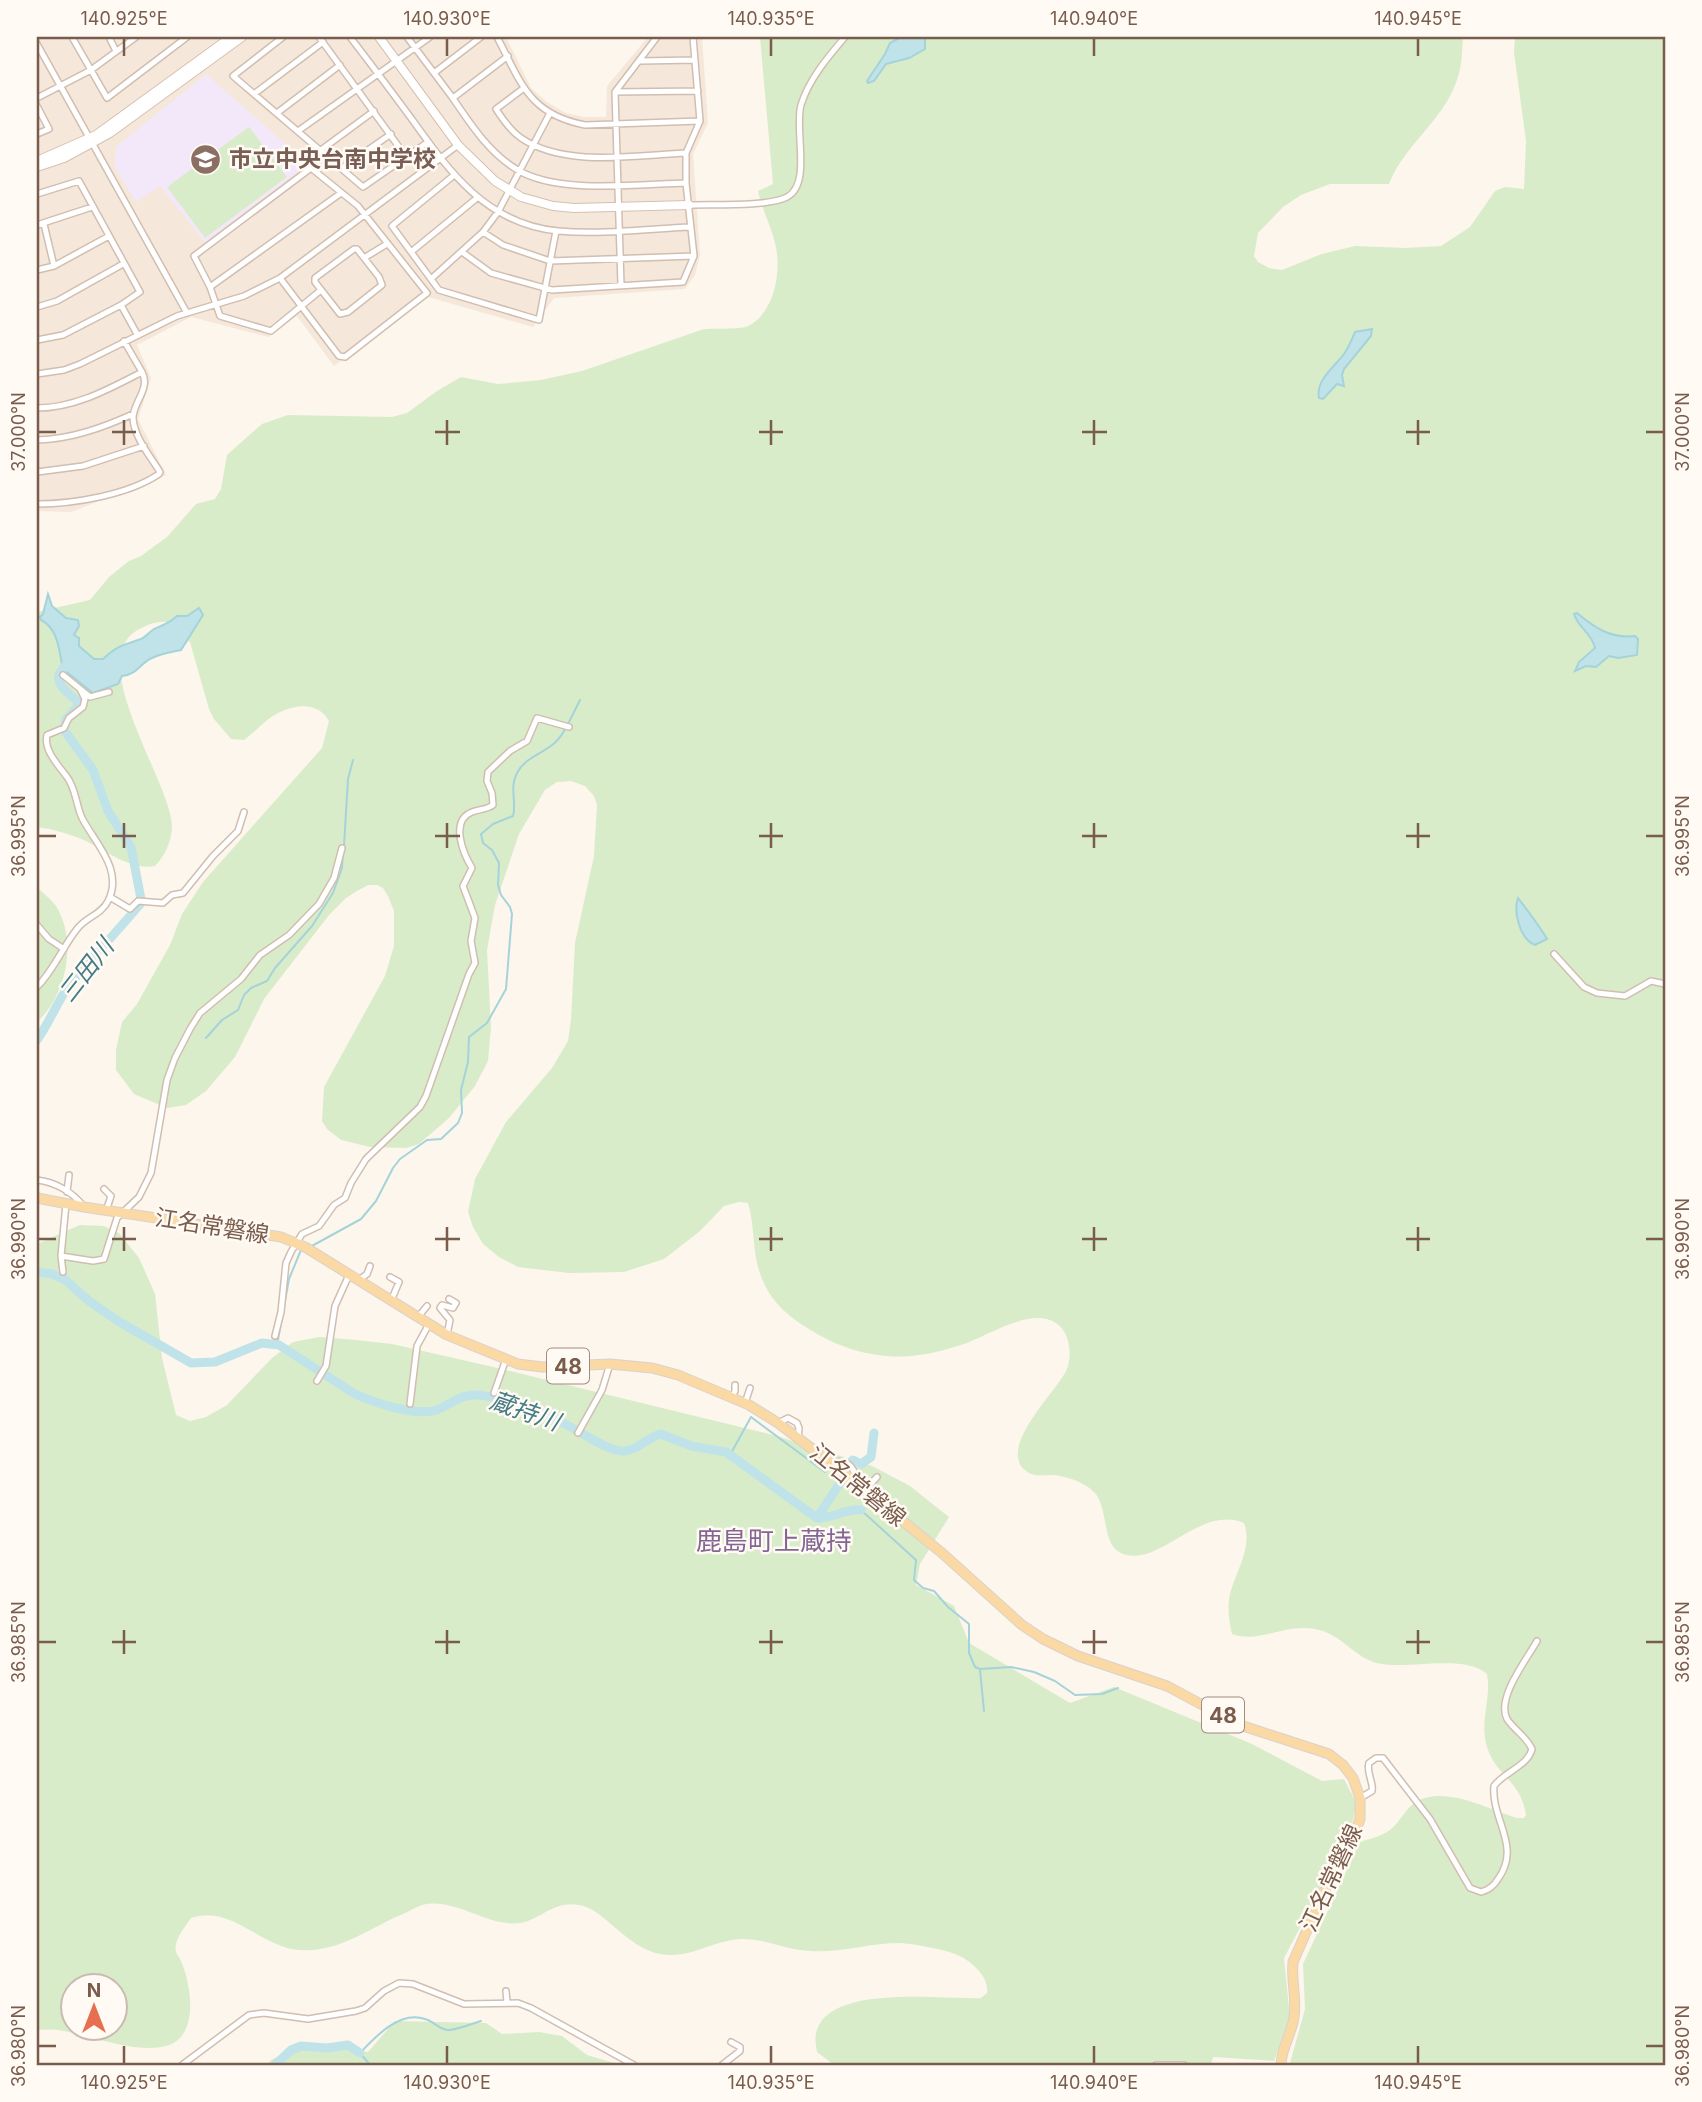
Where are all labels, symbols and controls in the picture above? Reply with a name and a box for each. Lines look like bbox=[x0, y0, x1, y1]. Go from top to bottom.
text: 140.925°E bbox=[80, 8, 168, 29]
text: 140.930°E bbox=[403, 8, 491, 29]
text: 140.935°E bbox=[727, 8, 815, 29]
text: 140.940°E bbox=[1050, 8, 1138, 29]
text: 140.945°E bbox=[1374, 8, 1462, 29]
school or university icon: 市立中央台南中学校 bbox=[189, 142, 223, 176]
place label: 市立中央台南中学校 bbox=[229, 145, 436, 173]
text: 37.000°N bbox=[8, 392, 29, 472]
text: 37.000°N bbox=[1672, 392, 1693, 472]
text: 36.995°N bbox=[8, 795, 29, 877]
text: 36.995°N bbox=[1672, 795, 1693, 877]
water label: 三田川 bbox=[52, 930, 121, 1007]
text: 36.990°N bbox=[8, 1198, 29, 1280]
text: 36.990°N bbox=[1672, 1198, 1693, 1280]
street label: 江名常磐線 bbox=[153, 1203, 271, 1249]
road number: 48 bbox=[547, 1348, 589, 1384]
water label: 蔵持川 bbox=[486, 1386, 567, 1437]
street label: 江名常磐線 bbox=[805, 1438, 911, 1532]
district label: 鹿島町上蔵持 bbox=[696, 1525, 852, 1556]
text: 36.985°N bbox=[8, 1601, 29, 1683]
text: 36.985°N bbox=[1672, 1601, 1693, 1683]
road number: 48 bbox=[1202, 1698, 1244, 1732]
street label: 江名常磐線 bbox=[1294, 1820, 1368, 1936]
north arrow bbox=[60, 1972, 130, 2042]
text: N bbox=[87, 1979, 101, 2002]
text: 36.980°N bbox=[8, 2005, 29, 2087]
text: 36.980°N bbox=[1672, 2005, 1693, 2087]
text: 140.925°E bbox=[80, 2072, 168, 2093]
text: 140.930°E bbox=[403, 2072, 491, 2093]
text: 140.935°E bbox=[727, 2072, 815, 2093]
text: 140.940°E bbox=[1050, 2072, 1138, 2093]
text: 140.945°E bbox=[1374, 2072, 1462, 2093]

